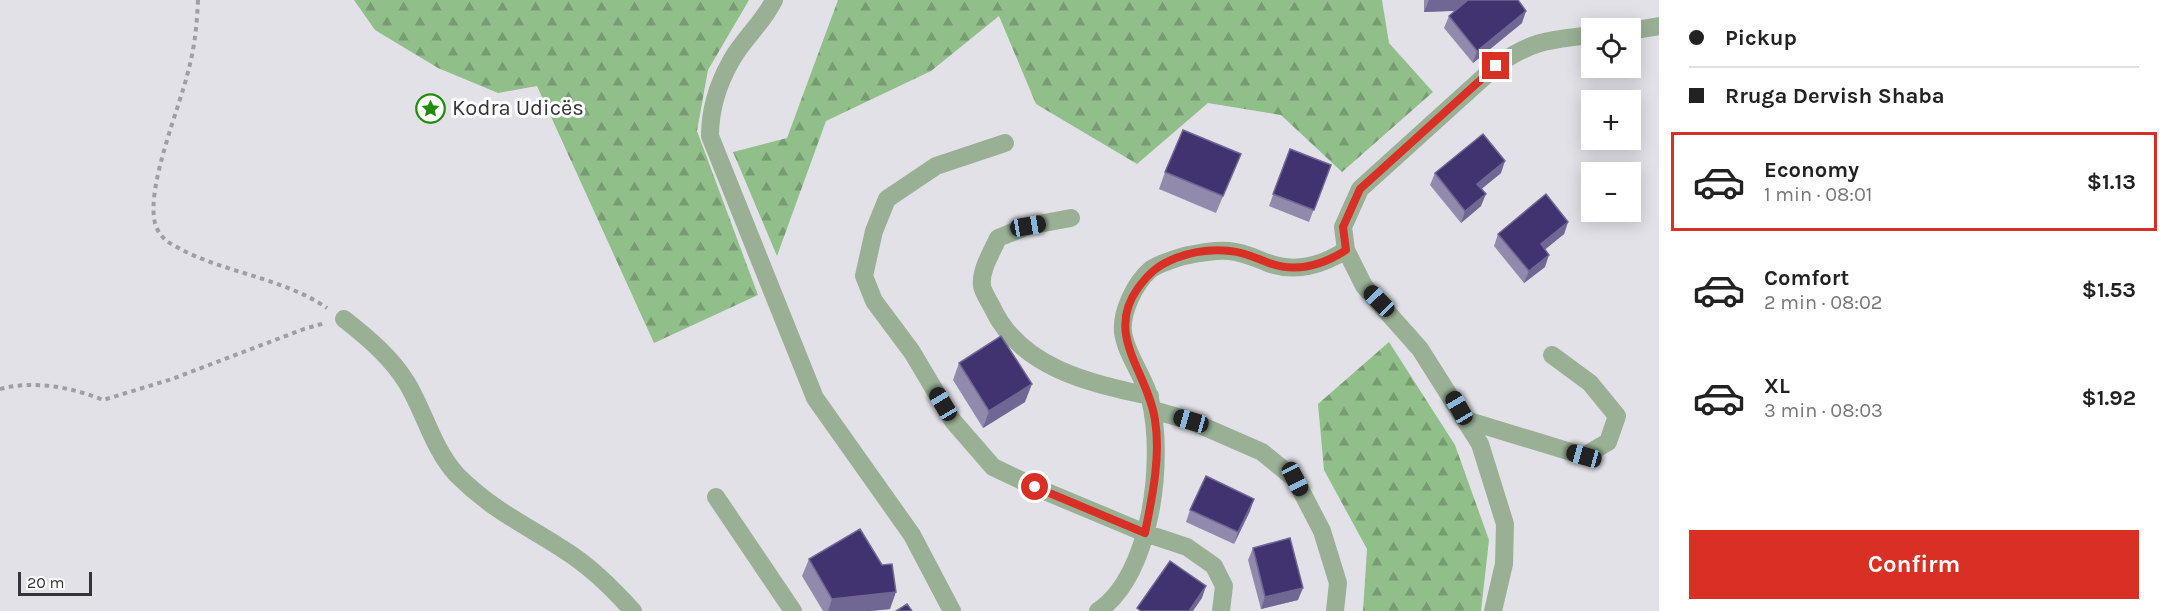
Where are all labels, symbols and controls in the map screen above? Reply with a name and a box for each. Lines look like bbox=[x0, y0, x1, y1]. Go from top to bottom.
map controls bbox=[1581, 18, 1641, 222]
button: locate bbox=[1581, 18, 1641, 78]
text: Pickup bbox=[1725, 25, 1797, 51]
route end bbox=[1482, 52, 1509, 79]
text: Rruga Dervish Shaba bbox=[1725, 83, 1945, 109]
button: + bbox=[1581, 90, 1641, 150]
place icon: Kodra Udicës bbox=[415, 92, 447, 124]
place label: Kodra Udicës bbox=[452, 95, 584, 121]
icon: car bbox=[1692, 155, 1746, 209]
text: Economy bbox=[1764, 157, 1859, 183]
button: − bbox=[1581, 162, 1641, 222]
text: $1.13 bbox=[2087, 169, 2136, 195]
text: 1 min · 08:01 bbox=[1764, 183, 1872, 206]
car bbox=[1009, 214, 1047, 238]
icon: car bbox=[1692, 263, 1746, 317]
text: Comfort bbox=[1764, 265, 1849, 291]
text: $1.53 bbox=[2082, 277, 2136, 303]
car bbox=[1360, 282, 1398, 320]
text: 2 min · 08:02 bbox=[1764, 291, 1882, 314]
icon: car bbox=[1692, 371, 1746, 425]
text: XL bbox=[1764, 373, 1790, 399]
car bbox=[926, 384, 960, 424]
text: $1.92 bbox=[2082, 385, 2136, 411]
car bbox=[1442, 388, 1476, 428]
text: 3 min · 08:03 bbox=[1764, 399, 1883, 422]
car bbox=[1171, 407, 1211, 435]
car bbox=[1564, 442, 1604, 470]
car bbox=[1279, 459, 1311, 499]
route start bbox=[1021, 473, 1048, 500]
button: Confirm bbox=[1689, 530, 2139, 599]
scale bar bbox=[18, 569, 92, 596]
text: 20 m bbox=[27, 573, 65, 592]

